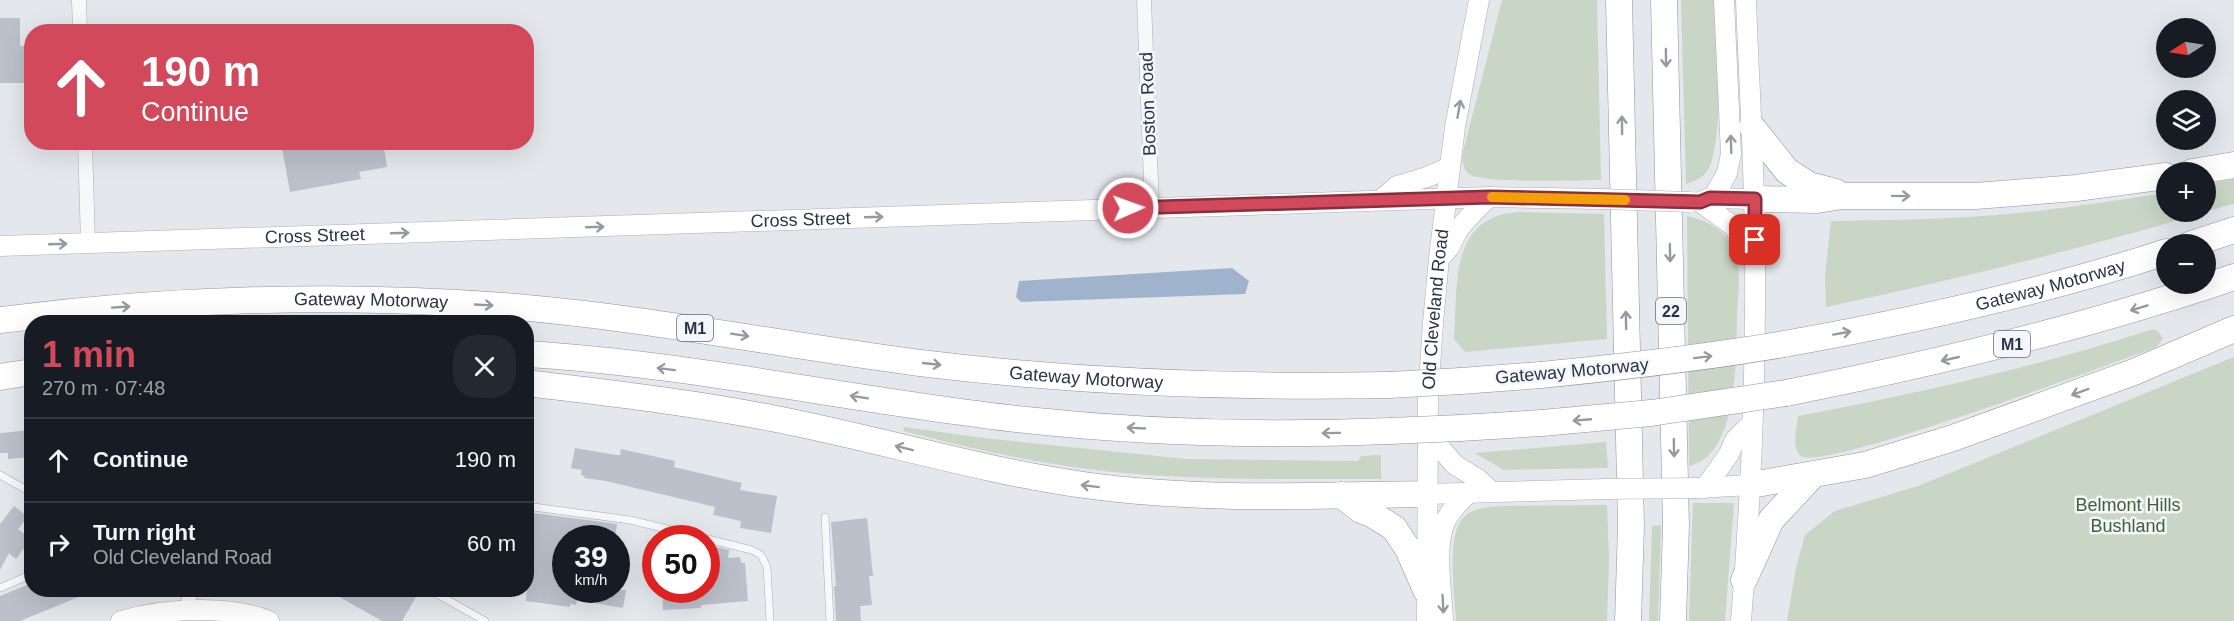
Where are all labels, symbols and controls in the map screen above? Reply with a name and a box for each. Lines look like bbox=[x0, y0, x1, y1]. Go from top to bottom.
north arrow bbox=[2156, 18, 2216, 78]
map controls bbox=[2156, 18, 2216, 294]
icon: ahead bbox=[42, 48, 120, 126]
text: 190 m bbox=[141, 48, 260, 95]
one-way arrow bbox=[1660, 48, 1671, 68]
street label: Boston Road bbox=[1136, 52, 1160, 156]
button: layers bbox=[2156, 90, 2216, 150]
text: Continue bbox=[141, 97, 249, 127]
one-way arrow bbox=[1454, 99, 1465, 119]
one-way arrow bbox=[1616, 116, 1628, 136]
one-way arrow bbox=[1725, 134, 1736, 154]
button: + bbox=[2156, 162, 2216, 222]
position arrow bbox=[1096, 176, 1160, 240]
one-way arrow bbox=[1890, 190, 1910, 202]
street label: Cross Street bbox=[750, 208, 851, 231]
one-way arrow bbox=[864, 212, 884, 223]
pin bbox=[1729, 214, 1780, 265]
one-way arrow bbox=[585, 221, 605, 232]
icon: arrive bbox=[1738, 223, 1771, 256]
street label: Cross Street bbox=[264, 224, 365, 247]
one-way arrow bbox=[390, 227, 410, 239]
street label: Old Cleveland Road bbox=[1419, 228, 1452, 390]
button: − bbox=[2156, 234, 2216, 294]
one-way arrow bbox=[48, 238, 68, 249]
one-way arrow bbox=[1664, 243, 1676, 263]
street label: Gateway Motorway bbox=[1974, 255, 2128, 315]
street label: Gateway Motorway bbox=[294, 289, 449, 312]
road number: 22 bbox=[1656, 298, 1686, 324]
one-way arrow bbox=[473, 299, 493, 310]
one-way arrow bbox=[110, 302, 130, 313]
one-way arrow bbox=[2129, 303, 2148, 314]
one-way arrow bbox=[1620, 311, 1632, 331]
road number: M1 bbox=[677, 315, 713, 341]
one-way arrow bbox=[1831, 328, 1851, 339]
one-way arrow bbox=[729, 330, 749, 341]
road number: M1 bbox=[1994, 331, 2030, 357]
text: 1 min bbox=[42, 334, 136, 375]
button: close bbox=[453, 335, 516, 398]
one-way arrow bbox=[1693, 352, 1712, 363]
one-way arrow bbox=[1941, 353, 1960, 365]
street label: Gateway Motorway bbox=[1494, 354, 1650, 388]
one-way arrow bbox=[922, 359, 942, 370]
one-way arrow bbox=[657, 363, 677, 374]
street label: Gateway Motorway bbox=[1009, 363, 1164, 393]
text: 270 m · 07:48 bbox=[42, 377, 165, 399]
one-way arrow bbox=[2071, 387, 2089, 398]
one-way arrow bbox=[850, 392, 869, 403]
one-way arrow bbox=[1573, 415, 1593, 426]
one-way arrow bbox=[1127, 423, 1147, 434]
one-way arrow bbox=[1322, 427, 1342, 439]
one-way arrow bbox=[1668, 438, 1680, 458]
one-way arrow bbox=[895, 442, 914, 454]
icon: ahead bbox=[42, 444, 75, 477]
text: Continue bbox=[93, 447, 188, 472]
text: 190 m bbox=[455, 447, 516, 472]
one-way arrow bbox=[1081, 480, 1100, 491]
park label: Belmont Hills Bushland bbox=[2075, 495, 2181, 536]
text: Turn right bbox=[93, 520, 195, 545]
speed limit sign: 50 bbox=[642, 525, 720, 603]
icon: right bbox=[42, 528, 75, 561]
text: 60 m bbox=[467, 531, 516, 556]
text: 39 bbox=[574, 540, 608, 573]
text: Old Cleveland Road bbox=[93, 546, 272, 568]
text: km/h bbox=[575, 571, 607, 588]
one-way arrow bbox=[1437, 594, 1448, 614]

